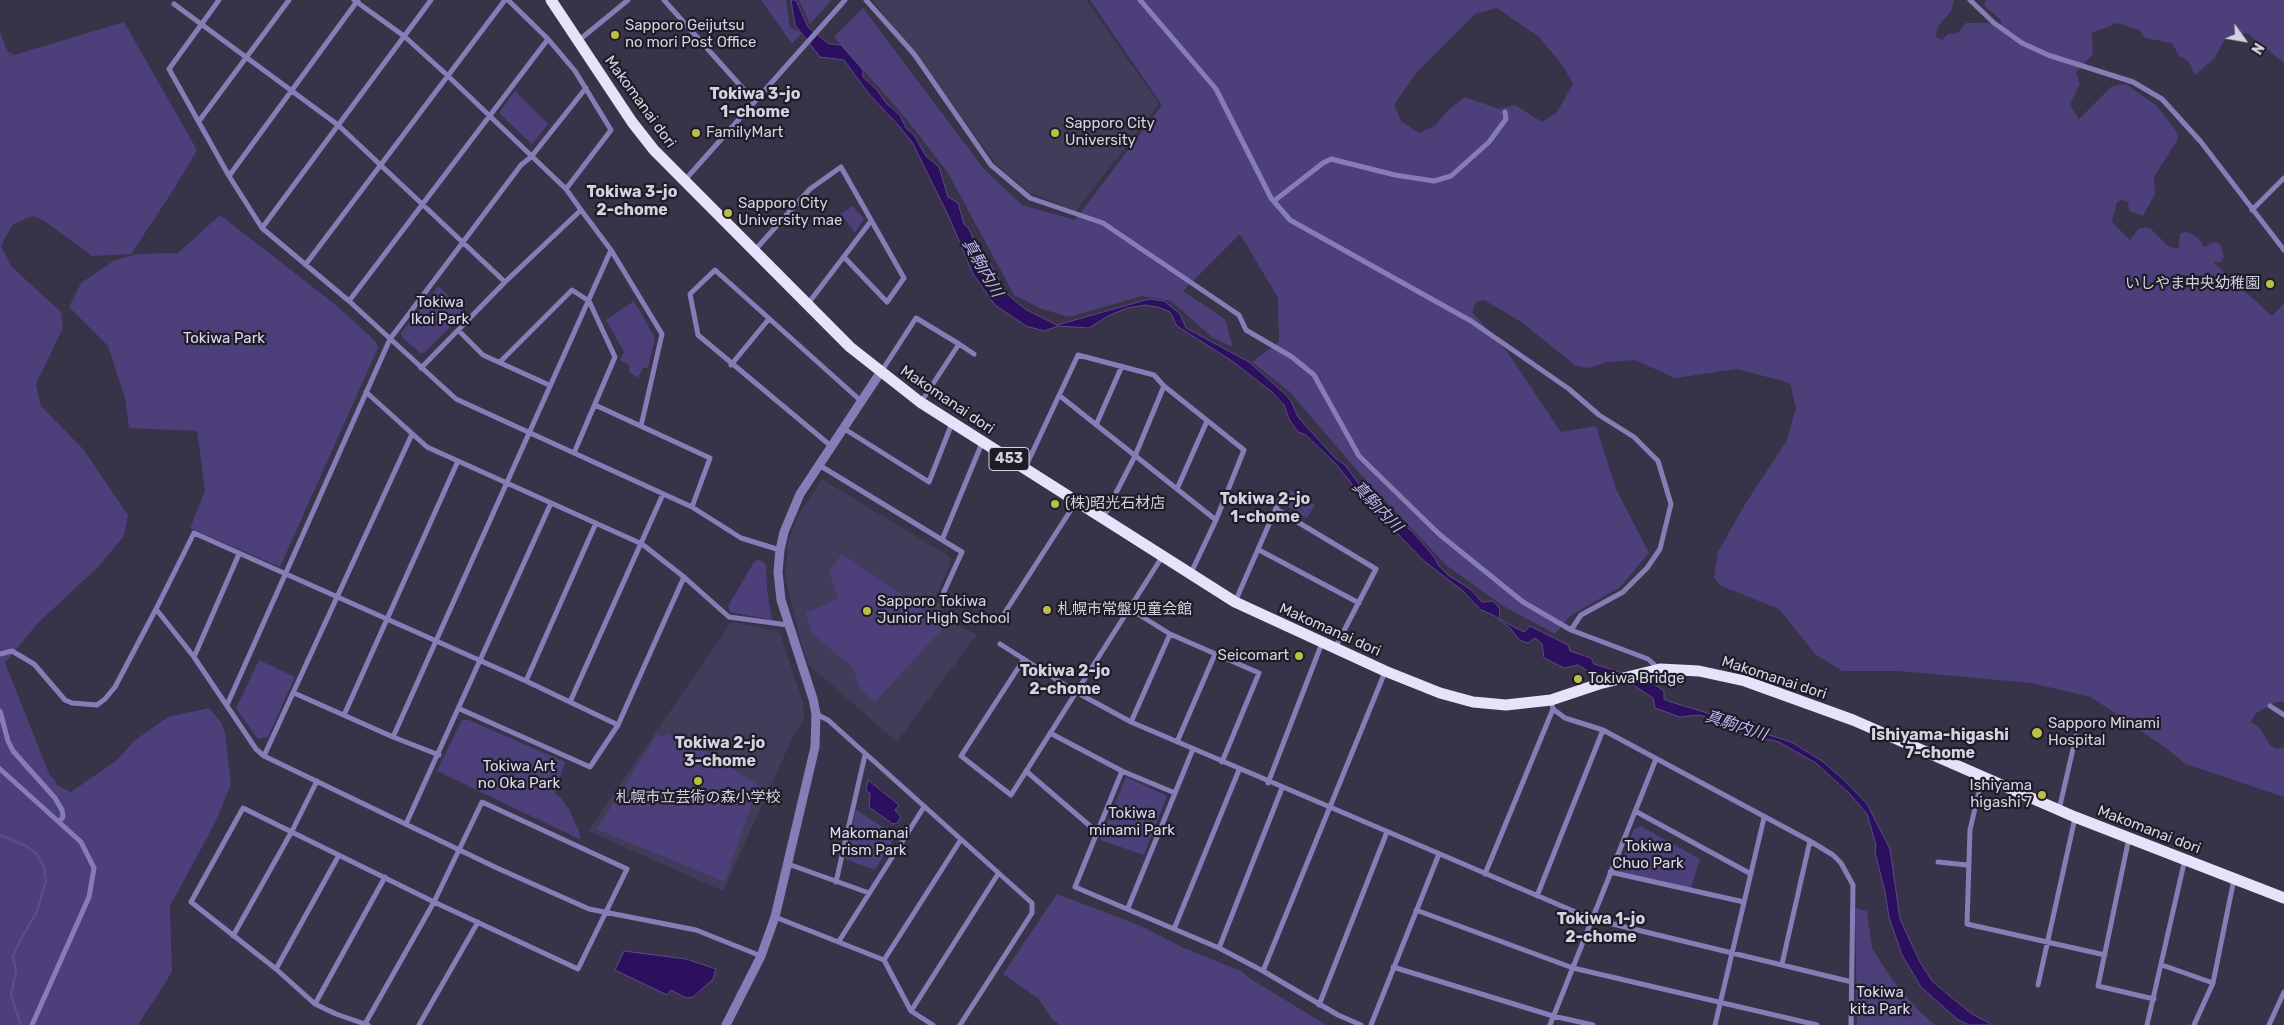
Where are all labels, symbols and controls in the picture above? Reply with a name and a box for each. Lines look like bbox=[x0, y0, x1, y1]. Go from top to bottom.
north arrow bbox=[2219, 15, 2269, 65]
place label: Sapporo Geijutsu no mori Post Office bbox=[625, 17, 756, 52]
marker: Sapporo Geijutsu no mori Post Office bbox=[609, 29, 621, 41]
text: N bbox=[2247, 39, 2267, 57]
street label: Makomanai dori bbox=[601, 52, 679, 152]
district label: Tokiwa 3-jo 1-chome bbox=[710, 84, 800, 122]
place label: Sapporo City University bbox=[1065, 115, 1155, 150]
place label: FamilyMart bbox=[706, 124, 783, 142]
marker: FamilyMart bbox=[690, 127, 702, 139]
marker: Sapporo City University bbox=[1049, 127, 1061, 139]
district label: Tokiwa 3-jo 2-chome bbox=[587, 182, 677, 220]
place label: Sapporo City University mae bbox=[738, 195, 842, 230]
marker: Sapporo City University mae bbox=[722, 207, 734, 219]
water label: 真駒内川 bbox=[958, 235, 1006, 301]
place label: いしやま中央幼稚園 bbox=[2125, 275, 2260, 293]
marker: いしやま中央幼稚園 bbox=[2264, 278, 2276, 290]
park label: Tokiwa Ikoi Park bbox=[411, 294, 469, 329]
park label: Tokiwa Park bbox=[183, 330, 265, 348]
street label: Makomanai dori bbox=[897, 362, 997, 438]
road number: 453 bbox=[989, 448, 1029, 470]
water label: 真駒内川 bbox=[1348, 477, 1406, 537]
district label: Tokiwa 2-jo 1-chome bbox=[1220, 489, 1310, 527]
place label: (株)昭光石材店 bbox=[1065, 495, 1165, 513]
marker: (株)昭光石材店 bbox=[1049, 498, 1061, 510]
place label: Sapporo Tokiwa Junior High School bbox=[877, 593, 1010, 628]
street label: Makomanai dori bbox=[1276, 600, 1384, 660]
place label: 札幌市常盤児童会館 bbox=[1057, 601, 1192, 619]
marker: 札幌市常盤児童会館 bbox=[1041, 604, 1053, 616]
marker: Sapporo Tokiwa Junior High School bbox=[861, 605, 873, 617]
place label: Seicomart bbox=[1218, 647, 1289, 665]
marker: Seicomart bbox=[1293, 650, 1305, 662]
street label: Makomanai dori bbox=[1719, 653, 1829, 703]
district label: Tokiwa 2-jo 2-chome bbox=[1020, 661, 1110, 699]
place label: Tokiwa Bridge bbox=[1588, 670, 1685, 688]
marker: Tokiwa Bridge bbox=[1572, 673, 1584, 685]
water label: 真駒内川 bbox=[1703, 707, 1769, 745]
place label: Sapporo Minami Hospital bbox=[2048, 715, 2160, 750]
district label: Ishiyama-higashi 7-chome bbox=[1871, 725, 2009, 763]
marker: Sapporo Minami Hospital bbox=[2030, 726, 2044, 740]
district label: Tokiwa 2-jo 3-chome bbox=[675, 733, 765, 771]
park label: Tokiwa Art no Oka Park bbox=[478, 758, 560, 793]
marker: 札幌市立芸術の森小学校 bbox=[692, 775, 704, 787]
place label: Ishiyama higashi 7 bbox=[1970, 777, 2032, 812]
place label: 札幌市立芸術の森小学校 bbox=[616, 789, 780, 807]
marker: Ishiyama higashi 7 bbox=[2036, 789, 2048, 801]
street label: Makomanai dori bbox=[2095, 802, 2203, 858]
park label: Tokiwa minami Park bbox=[1089, 805, 1175, 840]
park label: Makomanai Prism Park bbox=[830, 825, 908, 860]
park label: Tokiwa Chuo Park bbox=[1612, 838, 1684, 873]
district label: Tokiwa 1-jo 2-chome bbox=[1557, 909, 1645, 947]
park label: Tokiwa kita Park bbox=[1850, 984, 1910, 1019]

